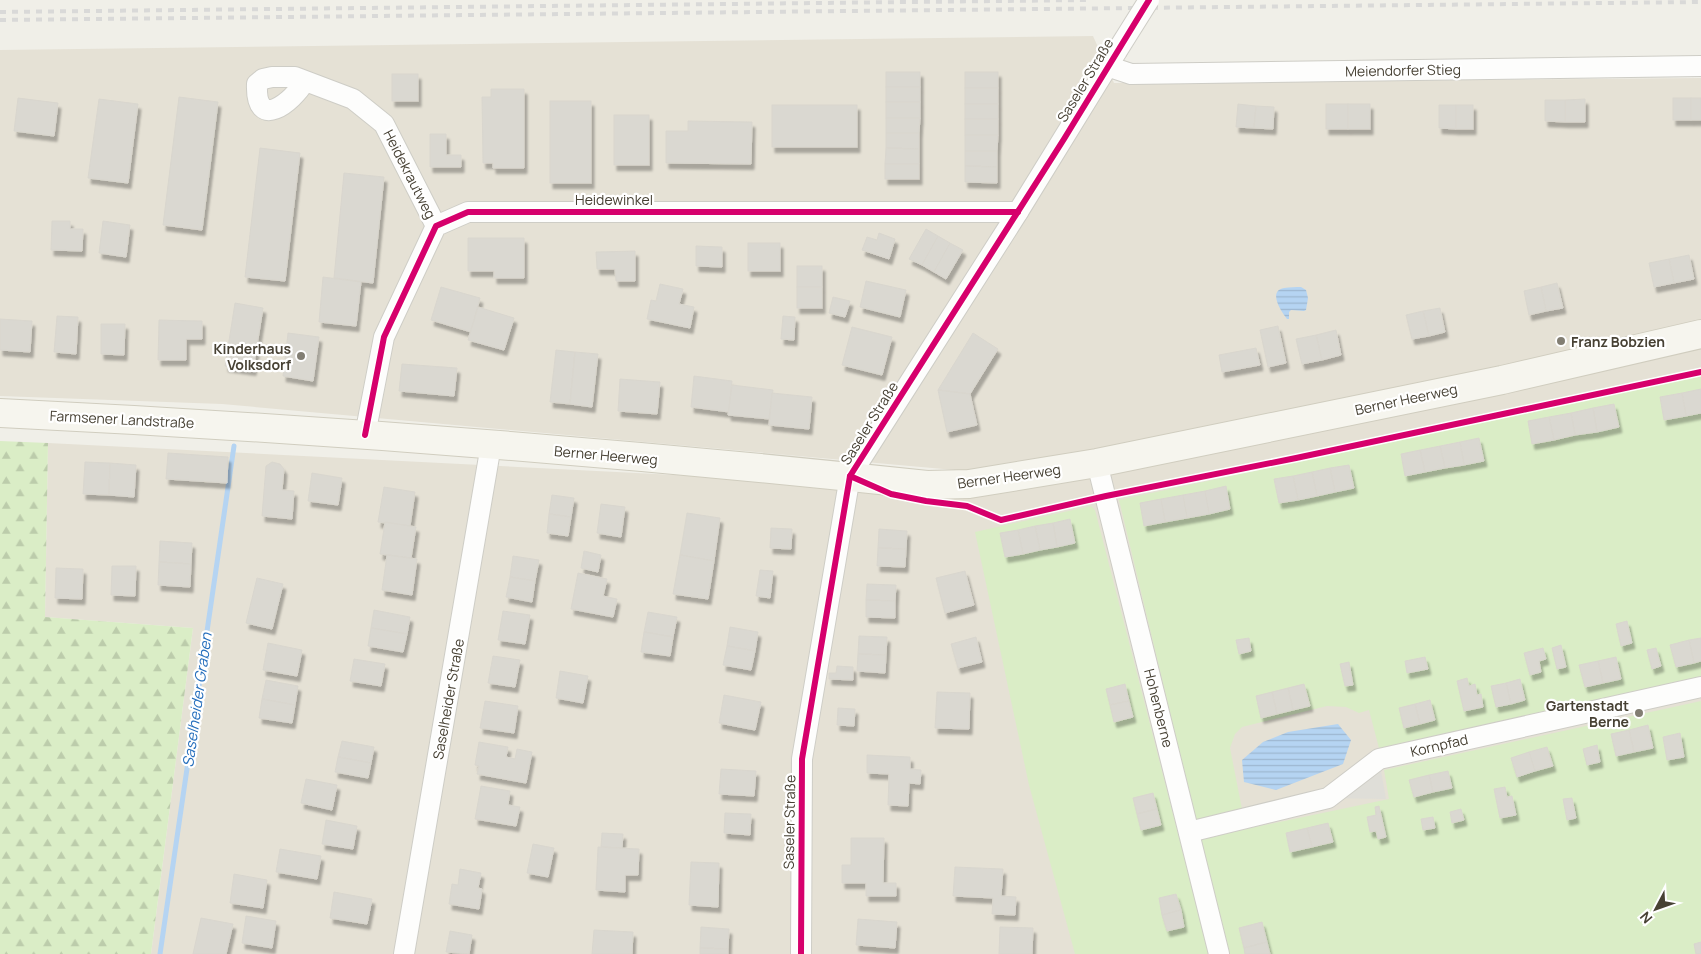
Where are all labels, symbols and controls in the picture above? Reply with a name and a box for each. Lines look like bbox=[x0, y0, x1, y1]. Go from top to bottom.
street label: Saseler Straße bbox=[1052, 35, 1118, 125]
street label: Meiendorfer Stieg bbox=[1345, 59, 1461, 81]
street label: Heidekrautweg bbox=[379, 126, 441, 222]
street label: Heidewinkel bbox=[575, 190, 653, 209]
place label: Franz Bobzien bbox=[1571, 332, 1665, 351]
marker: Franz Bobzien bbox=[1555, 335, 1567, 347]
place label: Kinderhaus Volksdorf bbox=[214, 339, 292, 374]
marker: Kinderhaus Volksdorf bbox=[295, 350, 307, 362]
street label: Saseler Straße bbox=[836, 378, 902, 468]
street label: Berner Heerweg bbox=[1353, 379, 1459, 419]
street label: Farmsener Landstraße bbox=[49, 406, 195, 432]
street label: Berner Heerweg bbox=[553, 441, 659, 469]
street label: Berner Heerweg bbox=[956, 459, 1062, 493]
water label: Saselheider Graben bbox=[177, 630, 217, 768]
street label: Saselheider Straße bbox=[428, 637, 468, 761]
street label: Hohenberne bbox=[1140, 667, 1178, 749]
place label: Gartenstadt Berne bbox=[1546, 696, 1629, 731]
marker: Gartenstadt Berne bbox=[1633, 707, 1645, 719]
street label: Kornpfad bbox=[1408, 729, 1470, 761]
street label: Saseler Straße bbox=[779, 775, 799, 869]
north arrow bbox=[1631, 884, 1681, 934]
text: N bbox=[1635, 908, 1656, 928]

